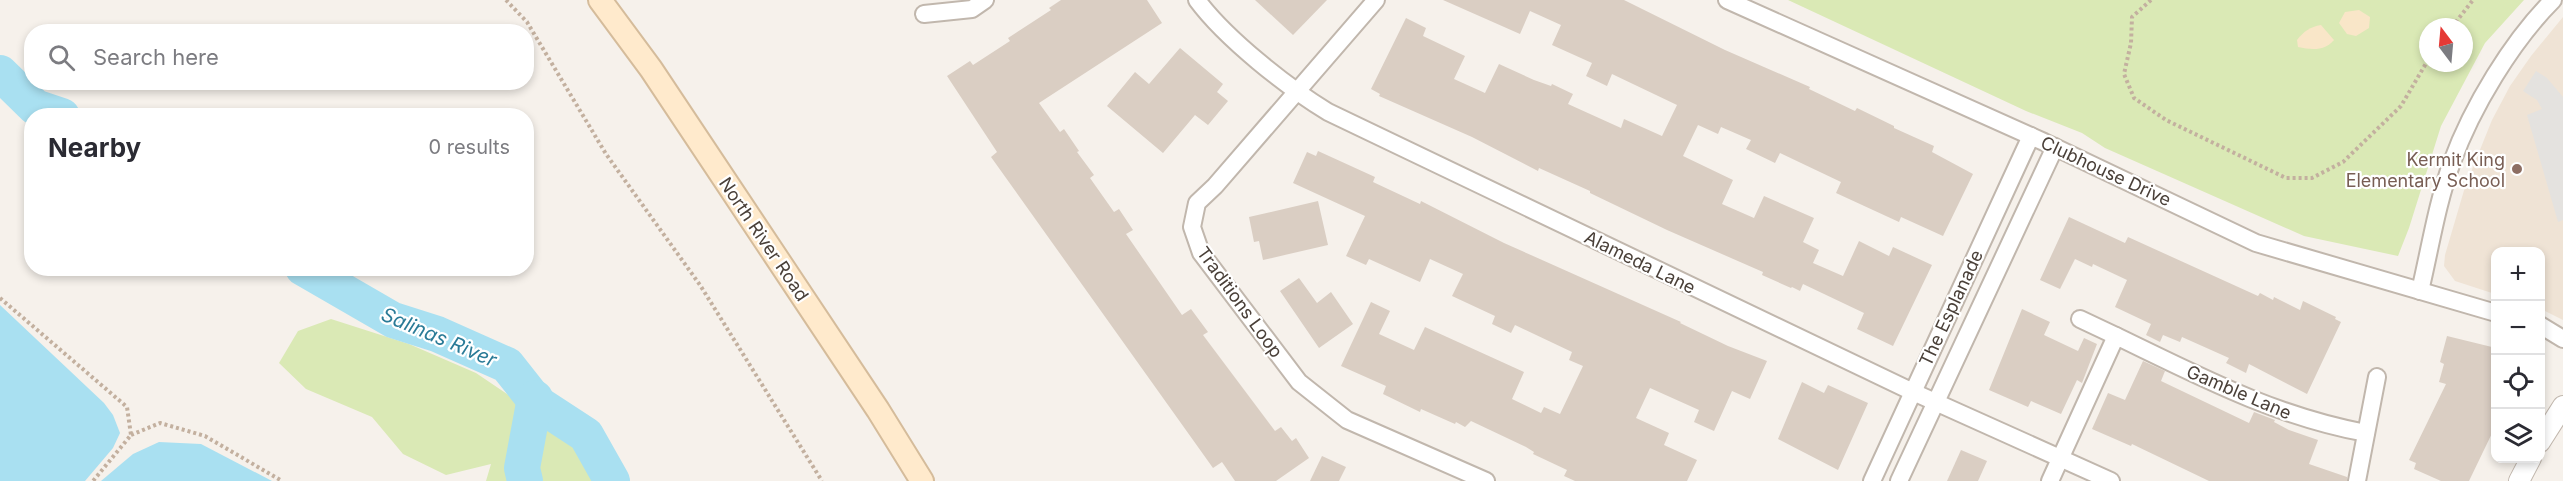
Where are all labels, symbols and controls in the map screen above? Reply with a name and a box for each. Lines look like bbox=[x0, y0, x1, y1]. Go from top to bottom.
north arrow bbox=[2419, 18, 2473, 72]
search box bbox=[24, 24, 534, 90]
icon: search bbox=[45, 41, 78, 74]
text: Search here bbox=[93, 44, 219, 70]
text: Nearby bbox=[48, 132, 141, 163]
street label: Clubhouse Drive bbox=[2038, 132, 2174, 210]
text: 0 results bbox=[428, 135, 510, 159]
place label: Kermit King Elementary School bbox=[2346, 149, 2505, 191]
marker: Kermit King Elementary School bbox=[2510, 162, 2524, 176]
street label: North River Road bbox=[715, 173, 813, 305]
street label: Alameda Lane bbox=[1581, 226, 1699, 298]
street label: Traditions Loop bbox=[1193, 242, 1287, 362]
street label: The Esplanade bbox=[1915, 247, 1987, 369]
map controls bbox=[2491, 247, 2545, 463]
button: + bbox=[2491, 247, 2545, 301]
button: − bbox=[2491, 301, 2545, 355]
water label: Salinas River bbox=[378, 302, 501, 372]
button: locate bbox=[2491, 355, 2545, 409]
street label: Gamble Lane bbox=[2184, 361, 2294, 423]
button: layers bbox=[2491, 409, 2545, 463]

